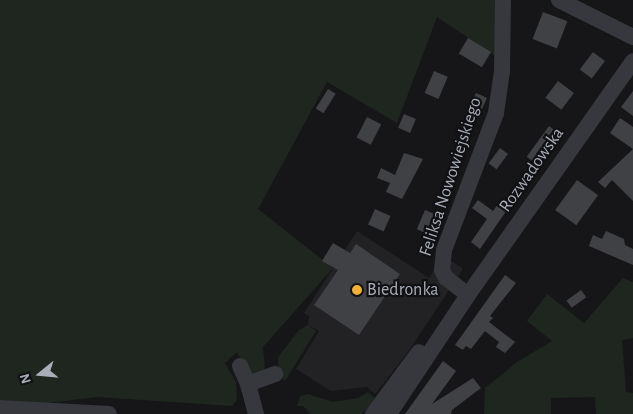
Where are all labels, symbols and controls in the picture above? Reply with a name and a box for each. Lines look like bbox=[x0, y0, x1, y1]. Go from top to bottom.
street label: Feliksa Nowowiejskiego bbox=[415, 95, 487, 259]
street label: Rozwadowska bbox=[495, 124, 569, 216]
place label: Biedronka bbox=[367, 279, 439, 301]
marker: Biedronka bbox=[351, 284, 363, 296]
north arrow bbox=[15, 349, 65, 399]
text: N bbox=[18, 372, 34, 385]

